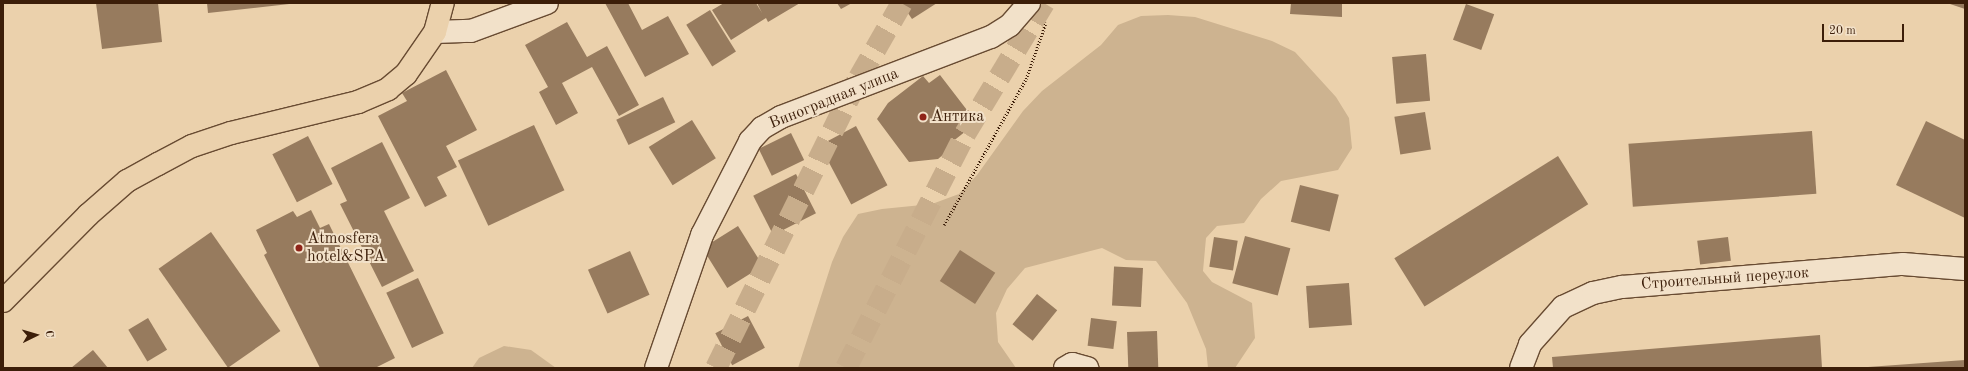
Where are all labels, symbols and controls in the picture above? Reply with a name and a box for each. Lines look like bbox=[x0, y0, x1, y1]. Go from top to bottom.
scale bar bbox=[1824, 16, 1906, 42]
text: 20 m bbox=[1829, 25, 1856, 37]
street label: Виноградная улица bbox=[767, 64, 901, 134]
place label: Антика bbox=[931, 107, 984, 127]
marker: Антика bbox=[918, 112, 928, 122]
place label: Atmosfera hotel&SPA bbox=[307, 229, 385, 267]
marker: Atmosfera hotel&SPA bbox=[294, 243, 304, 253]
street label: Строительный переулок bbox=[1640, 264, 1810, 294]
north arrow bbox=[16, 315, 56, 355]
text: С bbox=[43, 330, 54, 338]

